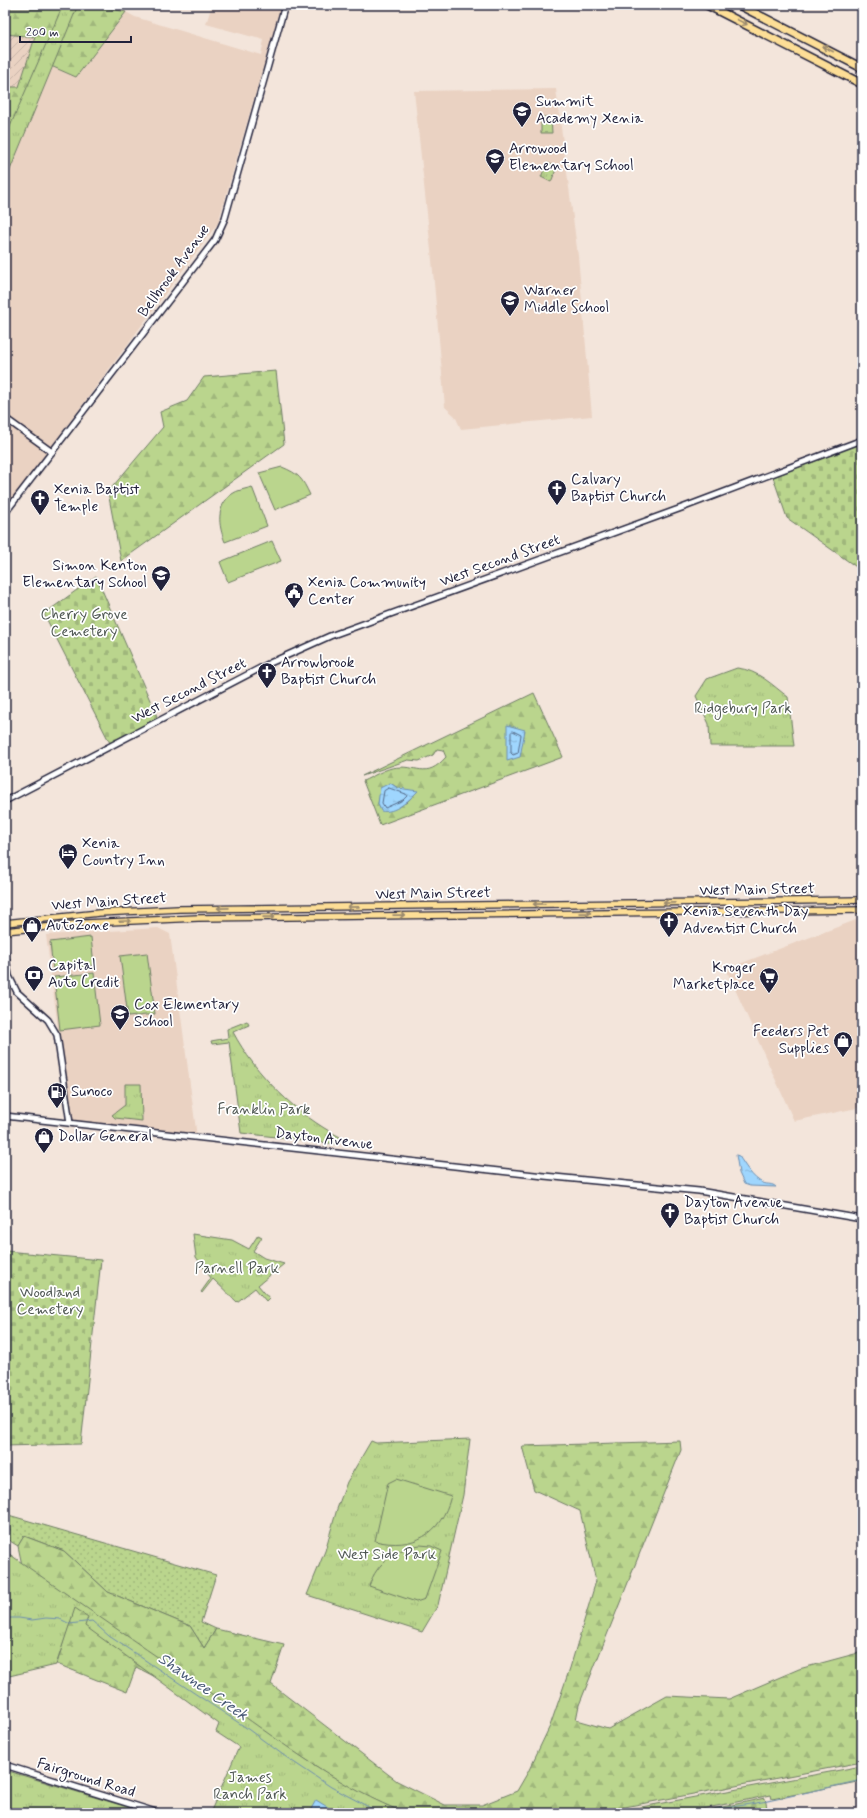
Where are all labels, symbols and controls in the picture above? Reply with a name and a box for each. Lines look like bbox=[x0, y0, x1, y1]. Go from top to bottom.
scale bar bbox=[20, 18, 131, 44]
one-way arrow bbox=[735, 19, 747, 26]
text: 200 m bbox=[26, 25, 59, 41]
one-way arrow bbox=[822, 45, 834, 52]
place label: Summit Academy Xenia bbox=[536, 92, 644, 129]
school or university icon: Summit Academy Xenia bbox=[511, 100, 533, 128]
place label: Arrowood Elementary School bbox=[509, 139, 634, 176]
school or university icon: Arrowood Elementary School bbox=[484, 147, 506, 175]
street label: Bellbrook Avenue bbox=[134, 220, 215, 321]
place label: Warner Middle School bbox=[524, 281, 609, 318]
school or university icon: Warner Middle School bbox=[499, 289, 521, 317]
place label: Calvary Baptist Church bbox=[571, 470, 667, 507]
church icon: Calvary Baptist Church bbox=[546, 478, 568, 506]
place label: Xenia Baptist Temple bbox=[54, 480, 140, 517]
church icon: Xenia Baptist Temple bbox=[29, 488, 51, 516]
street label: West Second Street bbox=[437, 530, 563, 592]
place label: Simon Kenton Elementary School bbox=[22, 556, 147, 593]
school or university icon: Simon Kenton Elementary School bbox=[150, 564, 172, 592]
place label: Xenia Community Center bbox=[308, 573, 426, 610]
public building icon: Xenia Community Center bbox=[283, 581, 305, 609]
park label: Cherry Grove Cemetery bbox=[40, 605, 128, 642]
street label: West Second Street bbox=[128, 653, 250, 729]
place label: Arrowbrook Baptist Church bbox=[281, 653, 377, 690]
church icon: Arrowbrook Baptist Church bbox=[256, 661, 278, 689]
park label: Ridgebury Park bbox=[694, 699, 792, 720]
place label: Xenia Country Inn bbox=[82, 834, 165, 871]
hotel icon: Xenia Country Inn bbox=[57, 842, 79, 870]
street label: West Main Street bbox=[699, 879, 815, 901]
street label: West Main Street bbox=[375, 883, 491, 905]
street label: West Main Street bbox=[51, 888, 167, 916]
one-way arrow bbox=[663, 899, 676, 907]
one-way arrow bbox=[533, 900, 546, 908]
place label: Xenia Seventh Day Adventist Church bbox=[683, 902, 809, 939]
one-way arrow bbox=[347, 903, 360, 911]
one-way arrow bbox=[217, 904, 230, 912]
one-way arrow bbox=[578, 909, 591, 917]
church icon: Xenia Seventh Day Adventist Church bbox=[658, 910, 680, 938]
one-way arrow bbox=[392, 911, 405, 919]
one-way arrow bbox=[262, 913, 275, 921]
shop icon: AutoZone bbox=[21, 915, 43, 943]
place label: AutoZone bbox=[46, 916, 109, 936]
one-way arrow bbox=[118, 917, 131, 924]
place label: Capital Auto Credit bbox=[48, 956, 119, 993]
place label: Kroger Marketplace bbox=[673, 958, 756, 995]
bank icon: Capital Auto Credit bbox=[23, 964, 45, 992]
supermarket icon: Kroger Marketplace bbox=[758, 966, 780, 994]
place label: Cox Elementary School bbox=[134, 995, 240, 1032]
school or university icon: Cox Elementary School bbox=[109, 1003, 131, 1031]
place label: Feeders Pet Supplies bbox=[753, 1022, 829, 1059]
shop icon: Feeders Pet Supplies bbox=[832, 1030, 854, 1058]
fuel station icon: Sunoco bbox=[46, 1081, 68, 1109]
place label: Sunoco bbox=[71, 1082, 112, 1102]
park label: Franklin Park bbox=[218, 1100, 311, 1120]
street label: Dayton Avenue bbox=[274, 1123, 374, 1155]
shop icon: Dollar General bbox=[33, 1126, 55, 1154]
place label: Dollar General bbox=[58, 1127, 152, 1147]
place label: Dayton Avenue Baptist Church bbox=[684, 1193, 783, 1230]
church icon: Dayton Avenue Baptist Church bbox=[659, 1201, 681, 1229]
park label: Parnell Park bbox=[195, 1259, 280, 1279]
park label: Woodland Cemetery bbox=[17, 1283, 84, 1320]
park label: West Side Park bbox=[338, 1545, 437, 1565]
water label: Shawnee Creek bbox=[154, 1648, 252, 1726]
street label: Fairground Road bbox=[34, 1754, 138, 1803]
park label: James Ranch Park bbox=[213, 1768, 287, 1805]

